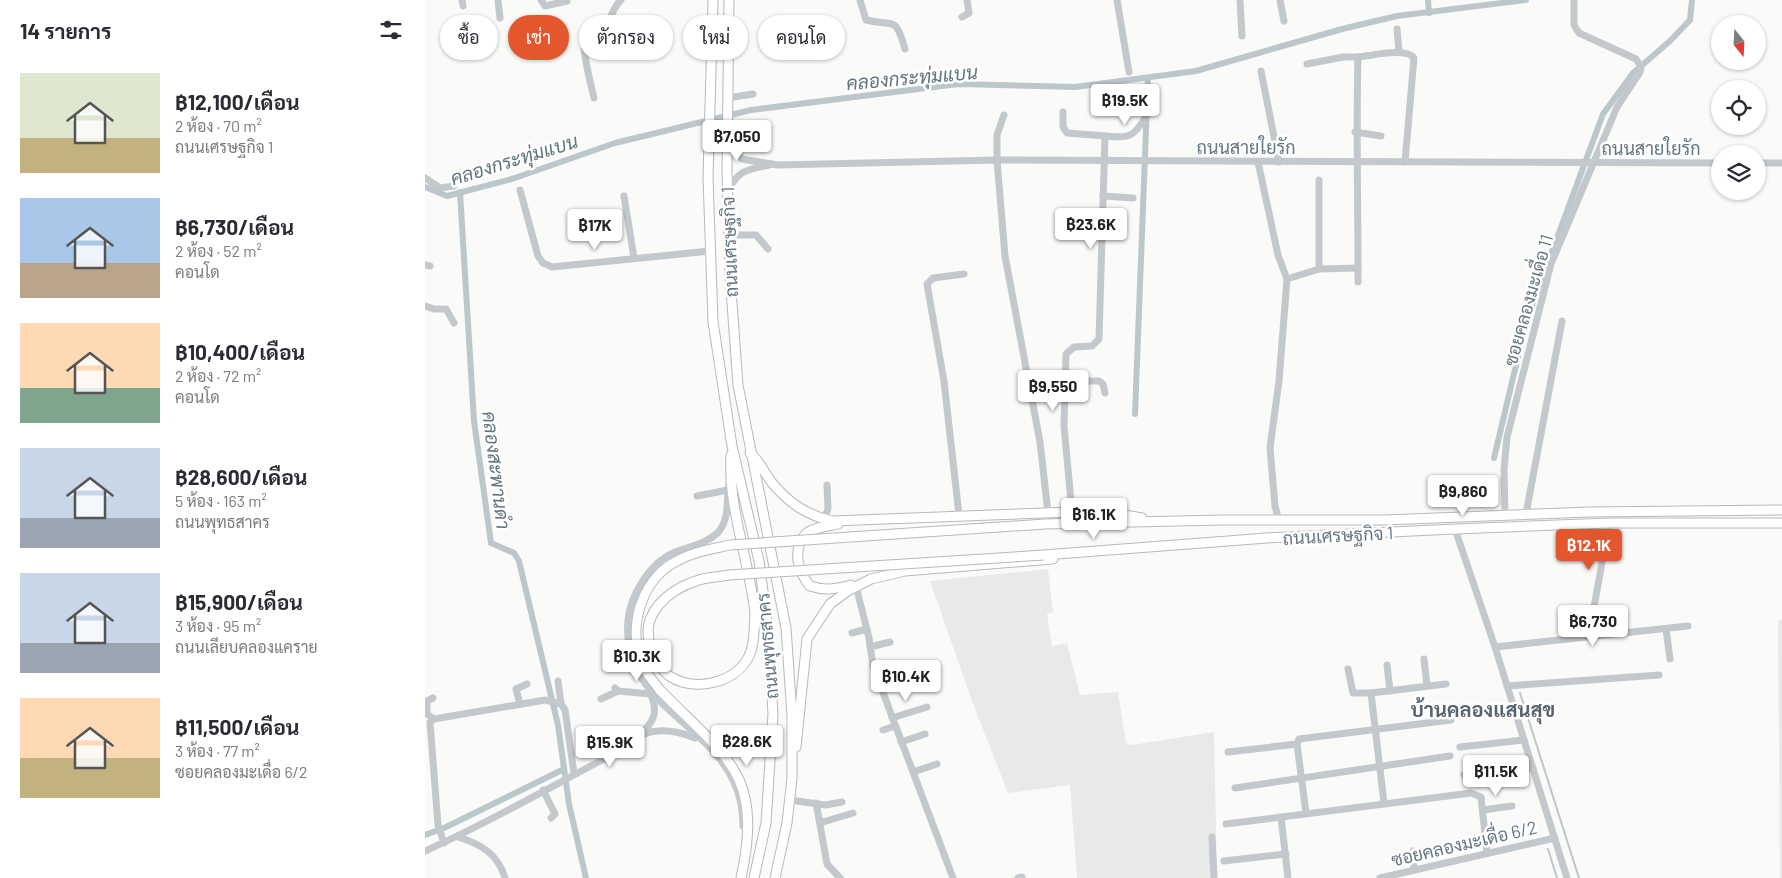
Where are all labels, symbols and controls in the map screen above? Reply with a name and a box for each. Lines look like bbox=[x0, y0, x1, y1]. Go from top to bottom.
chip: ซื้อ bbox=[440, 15, 498, 60]
chip: เช่า bbox=[508, 15, 569, 60]
chip: ตัวกรอง bbox=[579, 15, 673, 60]
chip: ใหม่ bbox=[683, 15, 748, 60]
chip: คอนโด bbox=[758, 15, 845, 60]
north arrow bbox=[1711, 15, 1766, 70]
map controls bbox=[1711, 15, 1766, 200]
icon: filters bbox=[377, 16, 405, 44]
text: 14 รายการ bbox=[20, 18, 112, 43]
water label: คลองกระทุ่มแบน bbox=[845, 60, 979, 96]
button: locate bbox=[1711, 80, 1766, 135]
pin: ฿19.5K bbox=[1084, 84, 1166, 126]
text: ฿12,100/เดือน bbox=[175, 89, 300, 114]
text: ฿19.5K bbox=[1102, 90, 1148, 109]
icon: home bbox=[60, 93, 120, 153]
text: 2 ห้อง · 70 m² bbox=[175, 116, 262, 135]
pin: ฿7,050 bbox=[696, 120, 778, 162]
text: ฿7,050 bbox=[713, 126, 761, 145]
water label: คลองกระทุ่มแบน bbox=[447, 129, 581, 191]
street label: ถนนสายใยรัก bbox=[1196, 135, 1296, 158]
street label: ถนนสายใยรัก bbox=[1601, 136, 1701, 159]
text: ถนนเศรษฐกิจ 1 bbox=[175, 137, 273, 156]
button: layers bbox=[1711, 145, 1766, 200]
street label: ถนนเศรษฐกิจ 1 bbox=[716, 186, 744, 298]
pin: ฿17K bbox=[565, 208, 625, 251]
pin: ฿23.6K bbox=[1050, 208, 1132, 250]
text: ฿6,730/เดือน bbox=[175, 214, 294, 239]
text: ฿23.6K bbox=[1066, 214, 1116, 233]
text: ฿17K bbox=[578, 215, 612, 234]
icon: home bbox=[60, 218, 120, 278]
street label: ซอยคลองมะเดื่อ 11 bbox=[1495, 231, 1557, 368]
text: 2 ห้อง · 52 m² bbox=[175, 241, 262, 260]
text: คอนโด bbox=[175, 262, 220, 281]
text: ฿10,400/เดือน bbox=[175, 339, 305, 364]
icon: home bbox=[60, 343, 120, 403]
text: 2 ห้อง · 72 m² bbox=[175, 366, 261, 385]
pin: ฿9,550 bbox=[1012, 370, 1094, 412]
text: ฿9,550 bbox=[1029, 376, 1077, 395]
text: คอนโด bbox=[175, 387, 220, 406]
water label: คลองสะพานดำ bbox=[478, 410, 516, 530]
text: ฿28,600/เดือน bbox=[175, 464, 308, 489]
icon: home bbox=[60, 468, 120, 528]
pin: ฿9,860 bbox=[1422, 474, 1504, 517]
text: ฿9,860 bbox=[1439, 481, 1487, 500]
text: 5 ห้อง · 163 m² bbox=[175, 491, 267, 510]
pin: ฿16.1K bbox=[1053, 498, 1135, 540]
text: ฿16.1K bbox=[1072, 504, 1116, 523]
text: ถนนพุทธสาคร bbox=[175, 512, 270, 531]
street label: ถนนเศรษฐกิจ 1 bbox=[1282, 521, 1394, 551]
pin: ฿12.1K bbox=[1548, 528, 1630, 571]
text: ฿12.1K bbox=[1567, 535, 1611, 554]
text: ฿15,900/เดือน bbox=[175, 589, 303, 614]
street label: ถนนพุทธสาคร bbox=[751, 591, 785, 700]
icon: home bbox=[60, 593, 120, 653]
pin: ฿6,730 bbox=[1552, 604, 1634, 647]
text: ฿6,730 bbox=[1569, 611, 1617, 630]
text: 3 ห้อง · 95 m² bbox=[175, 616, 261, 635]
text: ถนนเลียบคลองแคราย bbox=[175, 637, 318, 656]
pin: ฿10.3K bbox=[596, 640, 678, 682]
text: ฿10.3K bbox=[613, 646, 661, 665]
pin: ฿10.4K bbox=[865, 660, 947, 702]
text: ฿10.4K bbox=[882, 666, 930, 685]
district label: บ้านคลองแสนสุข bbox=[1411, 697, 1555, 725]
text: ฿11,500/เดือน bbox=[175, 714, 299, 739]
icon: home bbox=[60, 718, 120, 778]
pin: ฿28.6K bbox=[706, 724, 788, 767]
pin: ฿15.9K bbox=[569, 726, 651, 768]
text: ฿28.6K bbox=[722, 731, 772, 750]
text: ฿15.9K bbox=[587, 732, 633, 751]
text: 3 ห้อง · 77 m² bbox=[175, 741, 260, 760]
pin: ฿11.5K bbox=[1455, 754, 1537, 797]
text: ฿11.5K bbox=[1474, 761, 1518, 780]
text: ซอยคลองมะเดื่อ 6/2 bbox=[175, 762, 308, 781]
street label: ซอยคลองมะเดื่อ 6/2 bbox=[1388, 812, 1539, 870]

